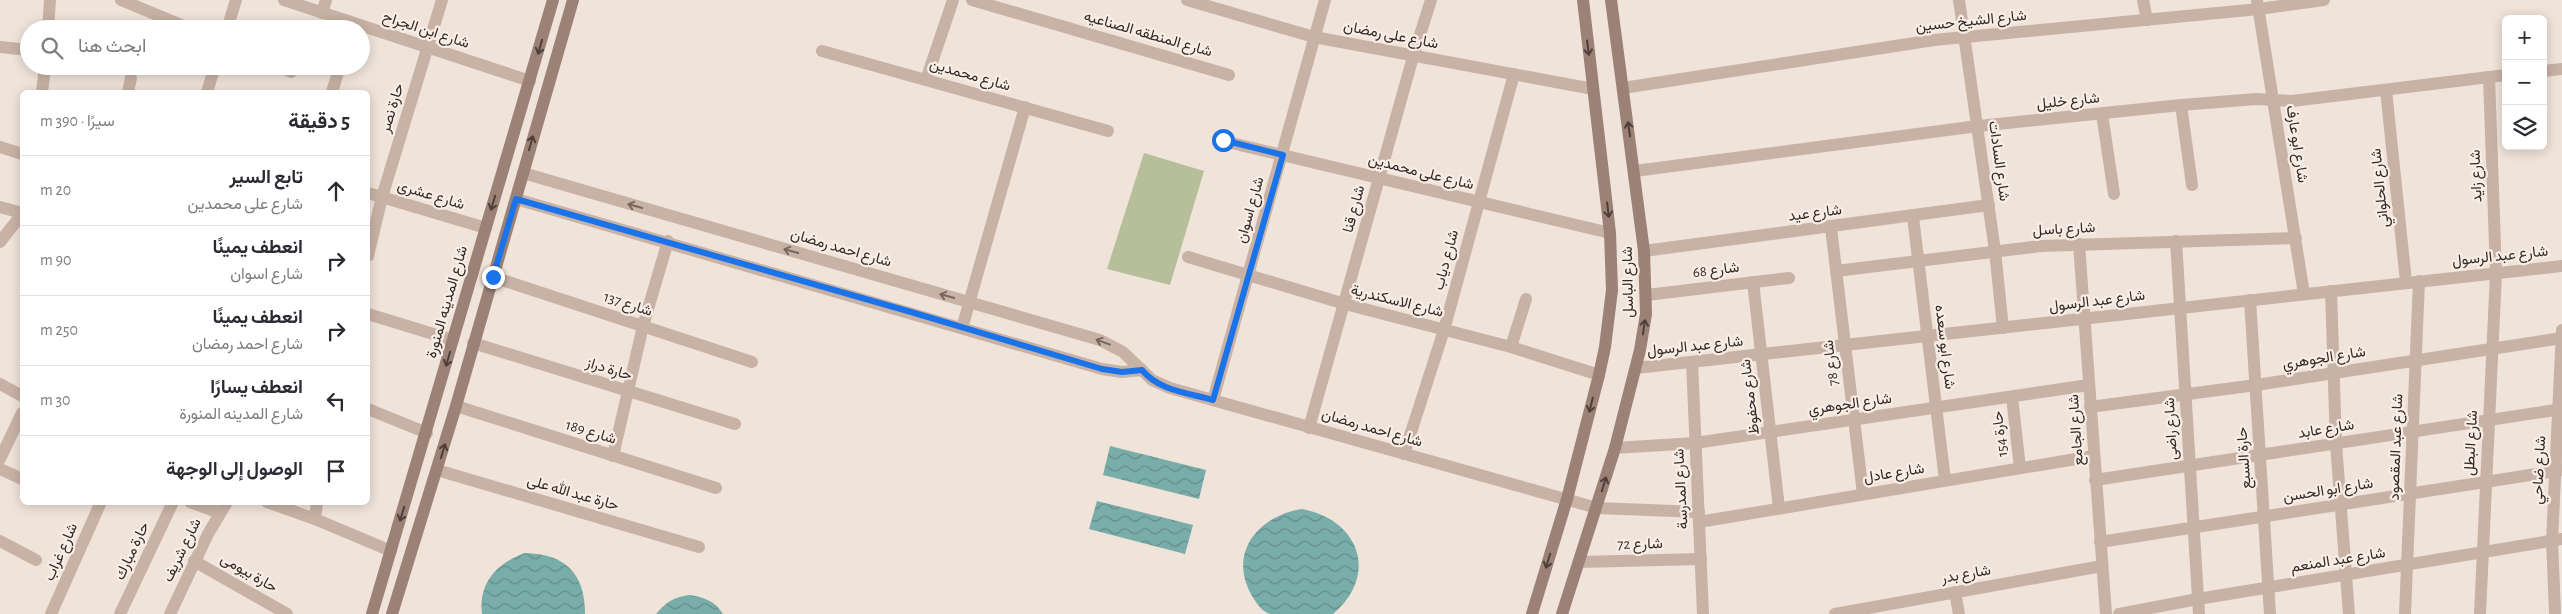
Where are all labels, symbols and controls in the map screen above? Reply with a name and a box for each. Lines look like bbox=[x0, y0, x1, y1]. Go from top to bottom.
street label: شارع الشيخ حسين bbox=[1915, 8, 2028, 37]
street label: شارع ابن الجراح bbox=[380, 9, 471, 54]
street label: شارع المنطقه الصناعيه bbox=[1081, 9, 1214, 62]
map controls bbox=[2502, 15, 2547, 150]
button: + bbox=[2502, 15, 2547, 60]
street label: شارع على رمضان bbox=[1342, 18, 1440, 55]
search box bbox=[20, 20, 370, 75]
icon: search bbox=[38, 34, 66, 62]
text: ابحث هنا bbox=[78, 37, 146, 56]
one-way arrow bbox=[534, 38, 544, 54]
one-way arrow bbox=[1583, 40, 1593, 56]
street label: شارع محمدين bbox=[927, 56, 1012, 97]
button: − bbox=[2502, 60, 2547, 105]
street label: حارة نصر bbox=[377, 82, 407, 136]
street label: شارع خليل bbox=[2036, 90, 2101, 115]
street label: شارع ابو عارف bbox=[2280, 104, 2311, 185]
button: layers bbox=[2502, 105, 2547, 150]
text: 5 دقيقة bbox=[288, 111, 350, 132]
text: سيرًا · 390 m bbox=[40, 113, 115, 129]
street label: شارع السادات bbox=[1983, 120, 2012, 203]
one-way arrow bbox=[1624, 122, 1634, 138]
route start bbox=[1212, 129, 1235, 152]
one-way arrow bbox=[527, 136, 537, 152]
street label: شارع الحلواني bbox=[2368, 147, 2397, 228]
street label: شارع زايد bbox=[2468, 149, 2487, 203]
street label: شارع على محمدين bbox=[1366, 152, 1475, 195]
text: تابع السير bbox=[229, 168, 303, 187]
street label: شارع اسوان bbox=[1233, 175, 1270, 246]
icon: ahead bbox=[322, 177, 350, 205]
street label: شارع عشرى bbox=[395, 178, 467, 215]
text: 20 m bbox=[40, 182, 71, 198]
street label: شارع قنا bbox=[1340, 183, 1370, 235]
one-way arrow bbox=[488, 194, 498, 210]
text: شارع على محمدين bbox=[188, 196, 303, 212]
one-way arrow bbox=[627, 201, 643, 211]
one-way arrow bbox=[1603, 201, 1613, 217]
street label: شارع عيد bbox=[1787, 202, 1843, 227]
street label: شارع باسل bbox=[2032, 220, 2096, 241]
street label: شارع احمد رمضان bbox=[788, 226, 893, 272]
street label: شارع دياب bbox=[1431, 228, 1464, 292]
text: انعطف يمينًا bbox=[213, 238, 303, 257]
street label: شارع عبد الرسول bbox=[2451, 243, 2549, 271]
street label: شارع المدينه المنورة bbox=[424, 244, 473, 361]
one-way arrow bbox=[784, 246, 800, 256]
street label: شارع الباسل bbox=[1620, 246, 1639, 318]
icon: right bbox=[322, 247, 350, 275]
text: 90 m bbox=[40, 252, 71, 268]
street label: شارع 68 bbox=[1692, 260, 1741, 283]
text: شارع اسوان bbox=[230, 266, 303, 282]
route end bbox=[482, 266, 505, 289]
street label: شارع الاسكندرية bbox=[1348, 282, 1445, 323]
street label: شارع عبد الرسول bbox=[2048, 288, 2146, 317]
street label: شارع 137 bbox=[601, 289, 654, 322]
one-way arrow bbox=[940, 290, 956, 300]
street label: شارع ابو سعده bbox=[1929, 304, 1958, 391]
text: انعطف يمينًا bbox=[213, 308, 303, 327]
icon: right bbox=[322, 317, 350, 345]
one-way arrow bbox=[1640, 319, 1650, 335]
text: 250 m bbox=[40, 322, 78, 338]
street label: شارع عبد الرسول bbox=[1646, 333, 1744, 361]
text: شارع احمد رمضان bbox=[192, 336, 303, 352]
one-way arrow bbox=[1096, 337, 1111, 346]
street label: شارع 78 bbox=[1821, 339, 1844, 387]
street label: شارع الجوهري bbox=[2281, 344, 2368, 377]
one-way arrow bbox=[442, 350, 452, 366]
street label: حارة دراز bbox=[583, 355, 634, 384]
street label: شارع محفوظ bbox=[1738, 358, 1765, 436]
text: انعطف يسارًا bbox=[210, 378, 303, 397]
icon: left bbox=[322, 387, 350, 415]
street label: شارع الجوهري bbox=[1807, 391, 1894, 422]
text: 30 m bbox=[40, 392, 71, 408]
street label: شارع الجامع bbox=[2066, 393, 2089, 466]
street label: شارع عبد المقصود bbox=[2387, 393, 2408, 501]
one-way arrow bbox=[1586, 396, 1595, 412]
street label: شارع راضى bbox=[2162, 397, 2183, 461]
text: شارع المدينه المنورة bbox=[179, 406, 303, 422]
street label: شارع احمد رمضان bbox=[1319, 406, 1424, 452]
street label: حارة 154 bbox=[1990, 410, 2011, 458]
street label: شارع البطل bbox=[2462, 410, 2483, 476]
street label: شارع 189 bbox=[563, 417, 618, 450]
street label: شارع عابد bbox=[2297, 417, 2356, 444]
street label: حارة السبع bbox=[2234, 426, 2257, 489]
street label: شارع ضاحي bbox=[2530, 435, 2553, 505]
one-way arrow bbox=[438, 443, 448, 459]
street label: شارع المدرسة bbox=[1671, 448, 1694, 530]
icon: arrive bbox=[322, 457, 350, 485]
text: الوصول إلى الوجهة bbox=[166, 460, 303, 479]
street label: شارع عادل bbox=[1863, 461, 1926, 488]
street label: حارة عبد الله على bbox=[525, 471, 621, 515]
street label: شارع ابو الحسن bbox=[2282, 475, 2375, 508]
one-way arrow bbox=[1600, 477, 1610, 493]
one-way arrow bbox=[397, 506, 407, 522]
street label: شارع شريف bbox=[160, 516, 207, 586]
street label: حارة مبارك bbox=[112, 520, 153, 583]
street label: شارع غراب bbox=[42, 521, 83, 585]
street label: شارع 72 bbox=[1617, 536, 1663, 555]
street label: شارع عبد المنعم bbox=[2290, 545, 2387, 578]
street label: حارة بيومى bbox=[217, 551, 280, 597]
one-way arrow bbox=[1542, 553, 1552, 569]
street label: شارع بدر bbox=[1939, 562, 1993, 589]

